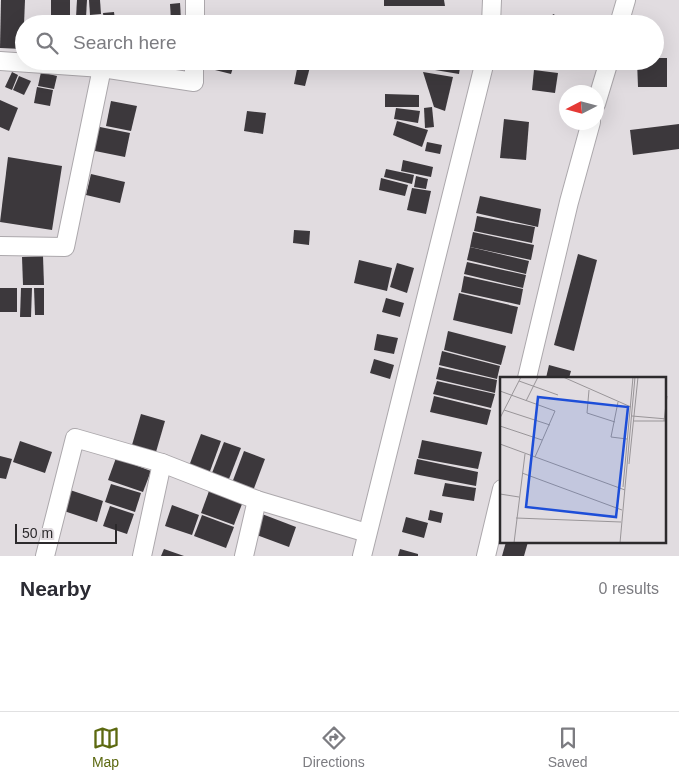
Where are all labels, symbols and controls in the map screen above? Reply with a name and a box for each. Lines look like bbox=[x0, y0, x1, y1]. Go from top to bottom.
search box bbox=[15, 15, 664, 70]
icon: search bbox=[33, 29, 61, 57]
text: Search here bbox=[73, 32, 177, 53]
north arrow bbox=[559, 85, 604, 130]
inset map bbox=[500, 377, 666, 544]
scale bar bbox=[15, 521, 118, 544]
text: 50 m bbox=[22, 525, 53, 541]
text: Nearby bbox=[20, 577, 91, 600]
text: 0 results bbox=[599, 580, 659, 597]
tab: Map bbox=[92, 724, 120, 770]
tab: Directions bbox=[303, 724, 365, 770]
tab: Saved bbox=[548, 724, 587, 770]

